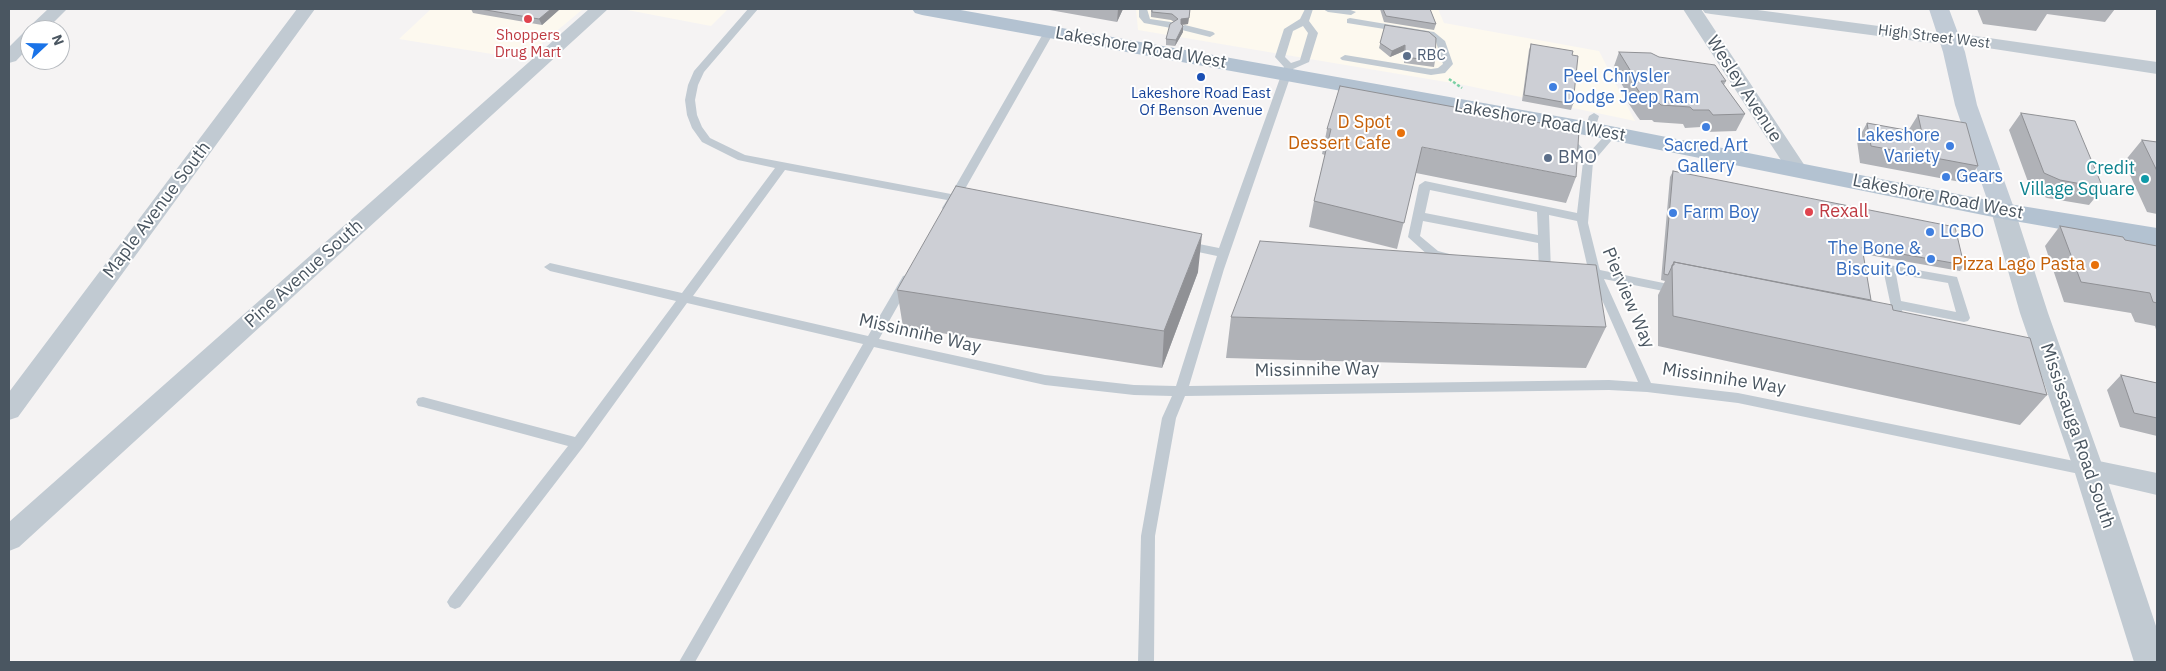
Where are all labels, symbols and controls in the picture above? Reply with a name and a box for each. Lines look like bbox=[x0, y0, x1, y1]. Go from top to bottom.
marker: Shoppers Drug Mart bbox=[522, 13, 534, 25]
north arrow bbox=[20, 20, 70, 70]
street label: High Street West bbox=[1877, 21, 1991, 53]
street label: Lakeshore Road West bbox=[1054, 22, 1228, 74]
place label: Shoppers Drug Mart bbox=[495, 27, 561, 62]
text: N bbox=[48, 32, 68, 48]
street label: Wesley Avenue bbox=[1702, 32, 1786, 146]
place label: RBC bbox=[1417, 47, 1446, 65]
marker: RBC bbox=[1401, 50, 1413, 62]
place label: Peel Chrysler Dodge Jeep Ram bbox=[1563, 66, 1699, 108]
marker: Lakeshore Road East Of Benson Avenue bbox=[1195, 71, 1207, 83]
marker: Peel Chrysler Dodge Jeep Ram bbox=[1547, 81, 1559, 93]
place label: Lakeshore Road East Of Benson Avenue bbox=[1131, 85, 1271, 120]
street label: Lakeshore Road West bbox=[1453, 95, 1627, 147]
place label: D Spot Dessert Cafe bbox=[1288, 112, 1391, 154]
marker: Sacred Art Gallery bbox=[1700, 121, 1712, 133]
place label: Lakeshore Variety bbox=[1857, 125, 1940, 168]
marker: D Spot Dessert Cafe bbox=[1395, 127, 1407, 139]
place label: Sacred Art Gallery bbox=[1664, 135, 1748, 178]
street label: Maple Avenue South bbox=[99, 137, 215, 283]
marker: Lakeshore Variety bbox=[1944, 140, 1956, 152]
place label: BMO bbox=[1558, 147, 1597, 169]
marker: BMO bbox=[1542, 152, 1554, 164]
place label: Credit Village Square bbox=[2020, 158, 2135, 200]
place label: Gears bbox=[1956, 166, 2003, 188]
street label: Lakeshore Road West bbox=[1851, 170, 2025, 224]
marker: Gears bbox=[1940, 171, 1952, 183]
marker: Credit Village Square bbox=[2139, 173, 2151, 185]
place label: Rexall bbox=[1819, 201, 1868, 223]
place label: Farm Boy bbox=[1683, 202, 1759, 224]
marker: Rexall bbox=[1803, 206, 1815, 218]
marker: Farm Boy bbox=[1667, 207, 1679, 219]
street label: Pine Avenue South bbox=[241, 215, 367, 333]
place label: LCBO bbox=[1940, 221, 1984, 243]
marker: LCBO bbox=[1924, 226, 1936, 238]
place label: The Bone & Biscuit Co. bbox=[1828, 238, 1921, 280]
street label: Pierview Way bbox=[1597, 244, 1659, 352]
marker: The Bone & Biscuit Co. bbox=[1925, 253, 1937, 265]
place label: Pizza Lago Pasta bbox=[1952, 254, 2085, 276]
marker: Pizza Lago Pasta bbox=[2089, 259, 2101, 271]
street label: Missinnihe Way bbox=[857, 309, 983, 359]
street label: Mississauga Road South bbox=[2035, 341, 2119, 531]
street label: Missinnihe Way bbox=[1254, 358, 1380, 382]
street label: Missinnihe Way bbox=[1661, 359, 1787, 399]

